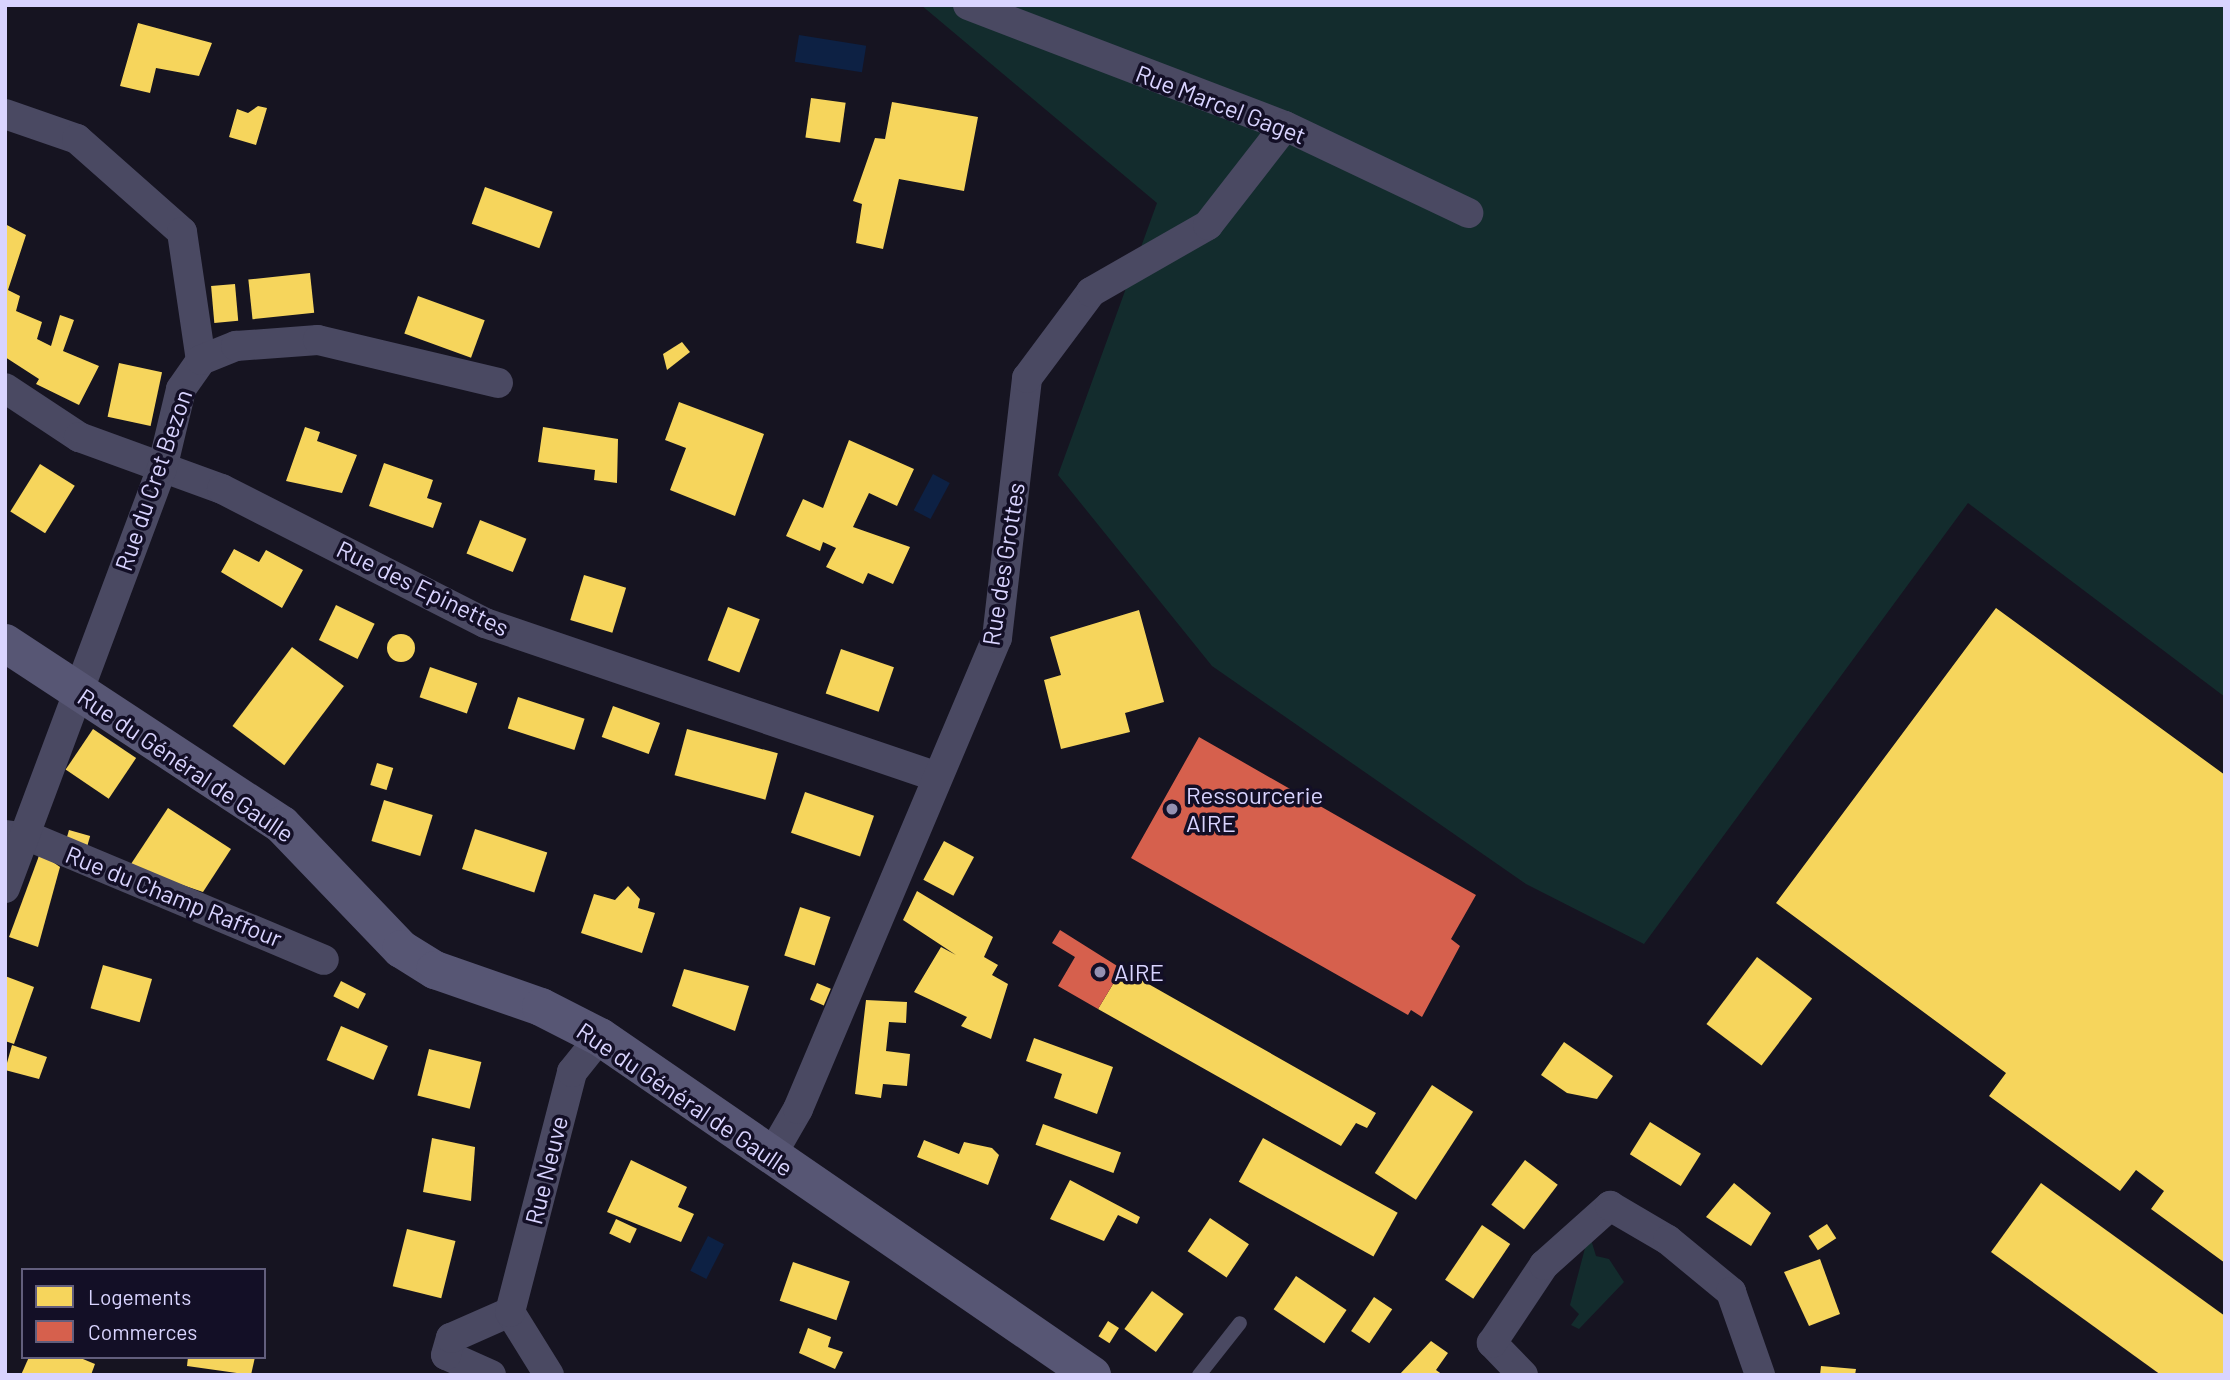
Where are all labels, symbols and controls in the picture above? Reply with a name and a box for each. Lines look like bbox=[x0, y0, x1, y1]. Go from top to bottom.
street label: Rue Marcel Gaget bbox=[1132, 58, 1310, 150]
street label: Rue du Cret Bezon bbox=[108, 386, 198, 574]
street label: Rue des Grottes bbox=[976, 480, 1030, 648]
street label: Rue des Epinettes bbox=[332, 534, 514, 642]
street label: Rue du Général de Gaulle bbox=[72, 682, 300, 848]
place label: Ressourcerie AIRE bbox=[1186, 781, 1323, 837]
marker: Ressourcerie AIRE bbox=[1164, 801, 1180, 817]
street label: Rue du Champ Raffour bbox=[61, 839, 287, 953]
place label: AIRE bbox=[1114, 958, 1164, 986]
marker: AIRE bbox=[1092, 964, 1108, 980]
street label: Rue du Général de Gaulle bbox=[571, 1016, 799, 1182]
street label: Rue Neuve bbox=[519, 1113, 573, 1227]
legend bbox=[21, 1268, 266, 1359]
text: Logements bbox=[88, 1284, 191, 1309]
text: Commerces bbox=[88, 1319, 197, 1344]

